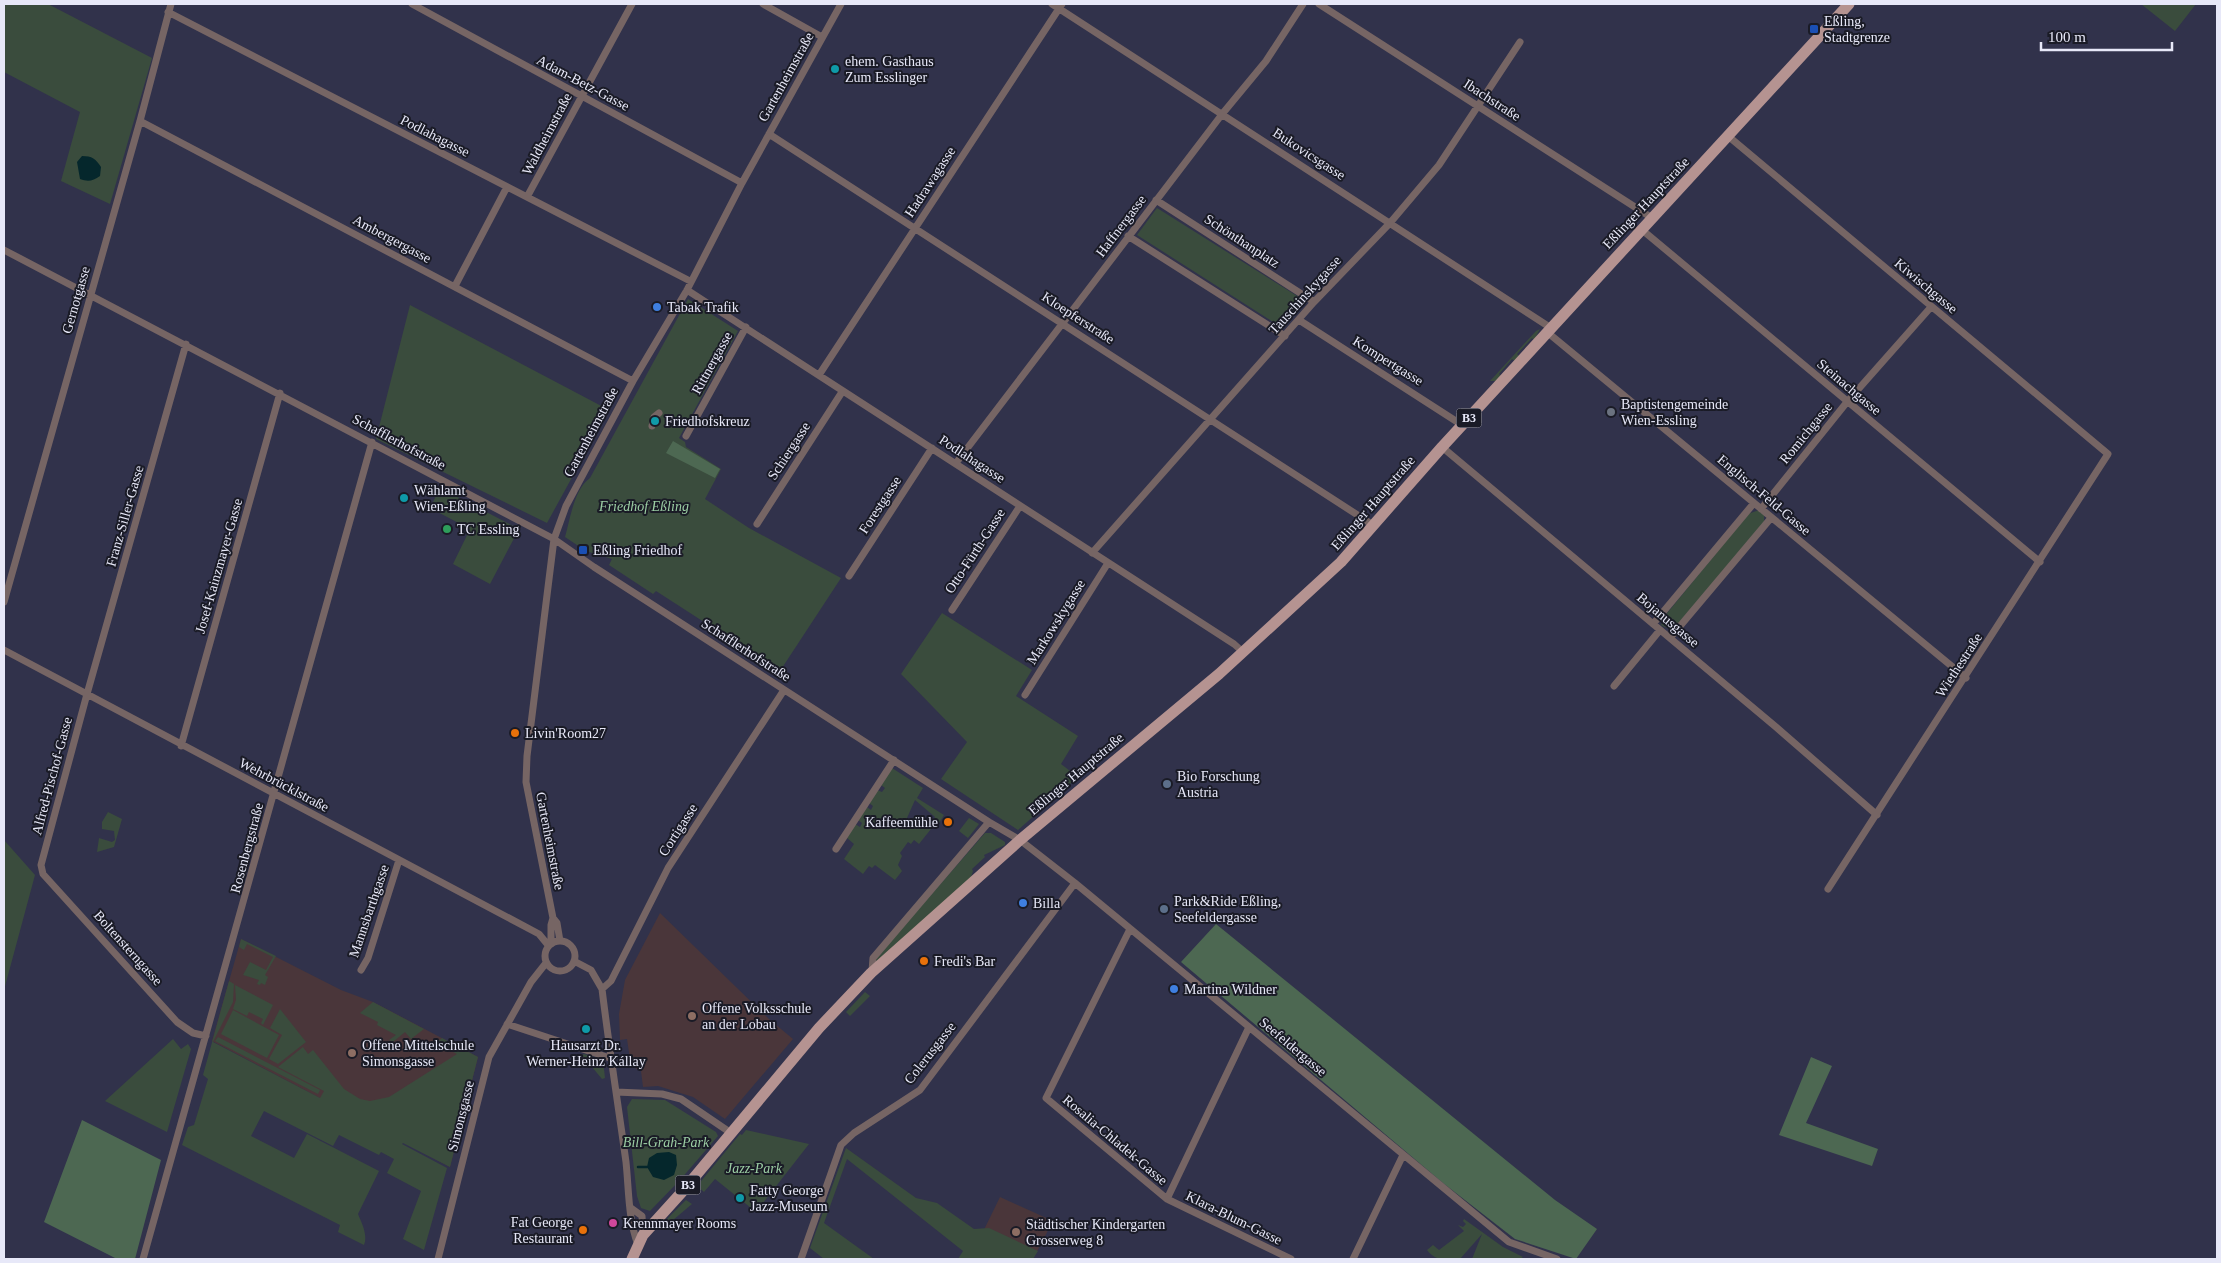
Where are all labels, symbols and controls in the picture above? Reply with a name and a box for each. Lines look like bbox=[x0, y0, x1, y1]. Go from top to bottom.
place label: Eßling, Stadtgrenze bbox=[1824, 14, 1890, 45]
scale bar bbox=[2041, 20, 2172, 52]
marker: Eßling, Stadtgrenze bbox=[1808, 23, 1820, 35]
text: 100 m bbox=[2048, 29, 2086, 45]
street label: Gartenheimstraße bbox=[755, 30, 817, 124]
street label: Adam-Betz-Gasse bbox=[534, 52, 632, 114]
place label: ehem. Gasthaus Zum Esslinger bbox=[845, 54, 934, 85]
marker: ehem. Gasthaus Zum Esslinger bbox=[829, 63, 841, 75]
street label: Ibachstraße bbox=[1461, 76, 1523, 124]
street label: Waldheimstraße bbox=[519, 90, 575, 178]
street label: Podlahagasse bbox=[398, 112, 472, 160]
street label: Bukovicsgasse bbox=[1270, 125, 1348, 183]
street label: Hadrawagasse bbox=[902, 144, 958, 220]
street label: Eßlinger Hauptstraße bbox=[1600, 154, 1692, 252]
street label: Haffnergasse bbox=[1093, 192, 1149, 260]
street label: Schönthanplatz bbox=[1202, 211, 1282, 271]
street label: Ambergergasse bbox=[350, 212, 434, 266]
street label: Tauschinskygasse bbox=[1266, 253, 1344, 337]
street label: Kiwischgasse bbox=[1892, 256, 1960, 316]
street label: Gernotgasse bbox=[59, 265, 93, 335]
street label: Kloepferstraße bbox=[1039, 289, 1117, 347]
place label: Tabak Trafik bbox=[667, 300, 739, 315]
marker: Tabak Trafik bbox=[651, 301, 663, 313]
street label: Rittnergasse bbox=[689, 329, 735, 397]
street label: Kompertgasse bbox=[1350, 333, 1426, 389]
street label: Steinachgasse bbox=[1814, 356, 1884, 418]
street label: Gartenheimstraße bbox=[561, 385, 621, 479]
place label: Baptistengemeinde Wien-Essling bbox=[1621, 397, 1728, 428]
street label: Romichgasse bbox=[1777, 399, 1835, 467]
marker: Baptistengemeinde Wien-Essling bbox=[1605, 406, 1617, 418]
road number: B3 bbox=[1456, 408, 1482, 428]
street label: Schafflerhofstraße bbox=[350, 411, 448, 473]
place label: Friedhofskreuz bbox=[665, 414, 750, 429]
marker: Friedhofskreuz bbox=[649, 415, 661, 427]
street label: Schiergasse bbox=[765, 419, 813, 483]
street label: Podlahagasse bbox=[936, 432, 1008, 486]
street label: Englisch-Feld-Gasse bbox=[1714, 452, 1814, 538]
street label: Eßlinger Hauptstraße bbox=[1328, 453, 1418, 553]
street label: Franz-Siller-Gasse bbox=[103, 464, 147, 568]
street label: Forestgasse bbox=[856, 474, 904, 536]
place label: Wählamt Wien-Eßling bbox=[414, 483, 486, 514]
marker: Wählamt Wien-Eßling bbox=[398, 492, 410, 504]
street label: Josef-Kainzmayer-Gasse bbox=[193, 497, 245, 635]
park label: Friedhof Eßling bbox=[598, 499, 689, 514]
street label: Otto-Fürth-Gasse bbox=[942, 506, 1008, 596]
place label: TC Essling bbox=[457, 522, 520, 537]
marker: TC Essling bbox=[441, 523, 453, 535]
place label: Eßling Friedhof bbox=[593, 543, 682, 558]
marker: Eßling Friedhof bbox=[577, 544, 589, 556]
street label: Markowskygasse bbox=[1024, 577, 1088, 667]
street label: Bojanusgasse bbox=[1634, 590, 1702, 650]
street label: Schafflerhofstraße bbox=[699, 616, 793, 684]
street label: Wiethestraße bbox=[1933, 630, 1985, 700]
street label: Alfred-Pischof-Gasse bbox=[29, 715, 75, 837]
place label: Livin'Room27 bbox=[525, 726, 606, 741]
marker: Livin'Room27 bbox=[509, 727, 521, 739]
street label: Eßlinger Hauptstraße bbox=[1025, 730, 1127, 818]
street label: Wehrbrücklstraße bbox=[237, 755, 331, 815]
place label: Bio Forschung Austria bbox=[1177, 769, 1260, 800]
marker: Bio Forschung Austria bbox=[1161, 778, 1173, 790]
street label: Gartenheimstraße bbox=[533, 791, 567, 891]
street label: Rosenbergstraße bbox=[228, 801, 266, 895]
street label: Cortigasse bbox=[656, 801, 700, 859]
place label: Kaffeemühle bbox=[865, 815, 938, 830]
marker: Kaffeemühle bbox=[942, 816, 954, 828]
street label: Mannsbarthgasse bbox=[346, 863, 392, 959]
place label: Park&Ride Eßling, Seefeldergasse bbox=[1174, 894, 1281, 925]
place label: Billa bbox=[1033, 896, 1061, 911]
marker: Billa bbox=[1017, 897, 1029, 909]
marker: Park&Ride Eßling, Seefeldergasse bbox=[1158, 903, 1170, 915]
street label: Boltensterngasse bbox=[91, 908, 165, 988]
place label: Fredi's Bar bbox=[934, 954, 996, 969]
marker: Fredi's Bar bbox=[918, 955, 930, 967]
place label: Martina Wildner bbox=[1184, 982, 1277, 997]
marker: Martina Wildner bbox=[1168, 983, 1180, 995]
place label: Offene Volksschule an der Lobau bbox=[702, 1001, 811, 1032]
marker: Offene Volksschule an der Lobau bbox=[686, 1010, 698, 1022]
street label: Seefeldergasse bbox=[1256, 1015, 1330, 1079]
street label: Colerusgasse bbox=[901, 1019, 959, 1087]
marker: Hausarzt Dr. Werner-Heinz Kállay bbox=[580, 1023, 592, 1035]
place label: Offene Mittelschule Simonsgasse bbox=[362, 1038, 474, 1069]
place label: Hausarzt Dr. Werner-Heinz Kállay bbox=[526, 1038, 646, 1069]
marker: Offene Mittelschule Simonsgasse bbox=[346, 1047, 358, 1059]
street label: Simonsgasse bbox=[445, 1079, 477, 1153]
street label: Rosalia-Chladek-Gasse bbox=[1060, 1092, 1170, 1188]
park label: Bill-Grah-Park bbox=[623, 1135, 710, 1150]
park label: Jazz-Park bbox=[726, 1161, 783, 1176]
road number: B3 bbox=[676, 1176, 700, 1194]
place label: Fatty George Jazz-Museum bbox=[750, 1183, 828, 1214]
street label: Klara-Blum-Gasse bbox=[1184, 1188, 1284, 1248]
marker: Fatty George Jazz-Museum bbox=[734, 1192, 746, 1204]
place label: Fat George Restaurant bbox=[511, 1215, 573, 1246]
place label: Krennmayer Rooms bbox=[623, 1216, 736, 1231]
marker: Krennmayer Rooms bbox=[607, 1217, 619, 1229]
place label: Städtischer Kindergarten Grosserweg 8 bbox=[1026, 1217, 1165, 1248]
marker: Fat George Restaurant bbox=[577, 1224, 589, 1236]
marker: Städtischer Kindergarten Grosserweg 8 bbox=[1010, 1226, 1022, 1238]

